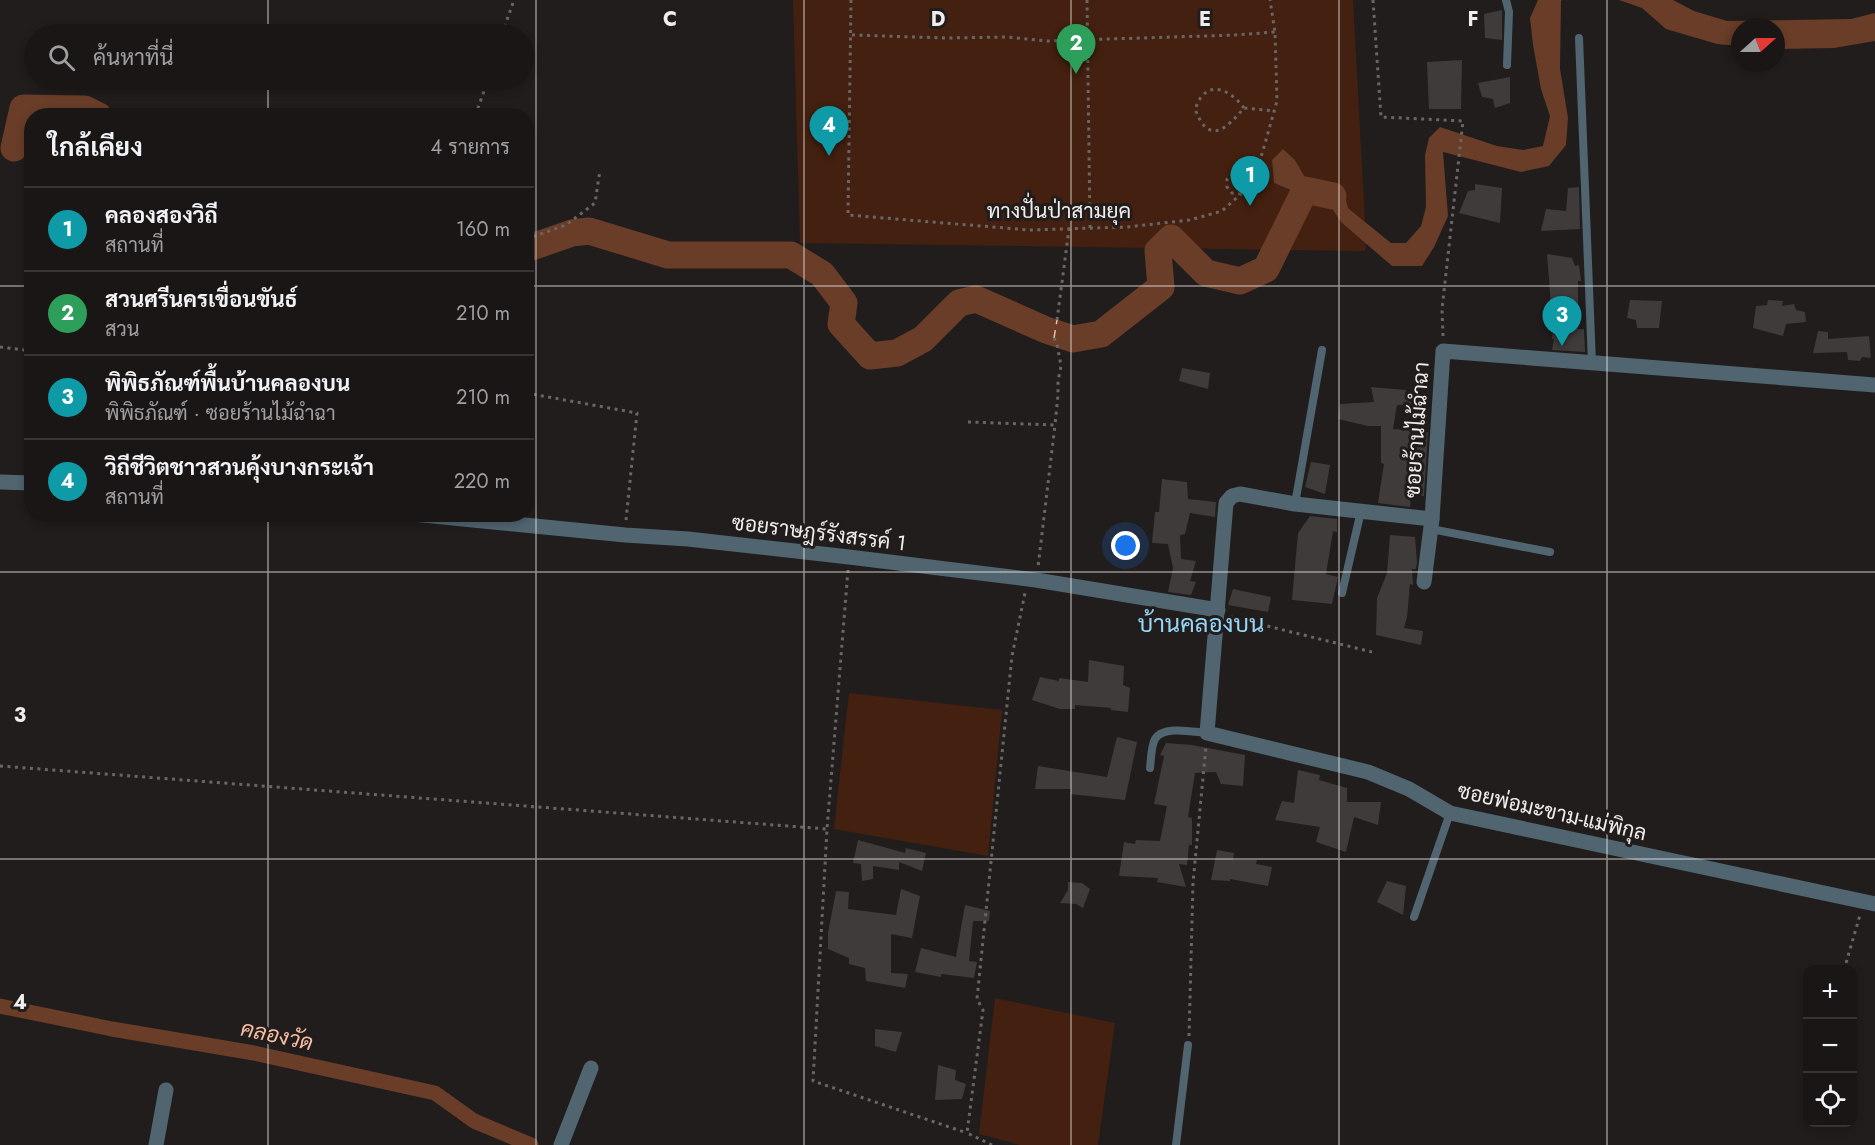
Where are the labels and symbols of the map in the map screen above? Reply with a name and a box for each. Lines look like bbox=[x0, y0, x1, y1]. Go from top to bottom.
text: C bbox=[663, 5, 677, 34]
text: D bbox=[931, 5, 945, 34]
text: E bbox=[1199, 5, 1211, 34]
text: F bbox=[1467, 5, 1479, 34]
north arrow bbox=[1731, 18, 1785, 72]
pin: 2 bbox=[1056, 25, 1096, 74]
pin: 4 bbox=[810, 106, 848, 156]
pin: 1 bbox=[1230, 156, 1270, 206]
street label: ทางปั่นป่าสามยุค bbox=[987, 192, 1131, 226]
pin: 3 bbox=[1542, 296, 1582, 346]
street label: ซอยร้านไม้ฉำฉา bbox=[1397, 361, 1437, 499]
street label: ซอยราษฎร์รังสรรค์ 1 bbox=[730, 507, 908, 559]
your location bbox=[1111, 531, 1140, 560]
district label: บ้านคลองบน bbox=[1138, 606, 1264, 641]
text: 3 bbox=[14, 701, 26, 730]
street label: ซอยพ่อมะขาม-แม่พิกุล bbox=[1454, 776, 1650, 848]
text: 4 bbox=[13, 988, 27, 1017]
water label: คลองวัด bbox=[238, 1012, 316, 1058]

